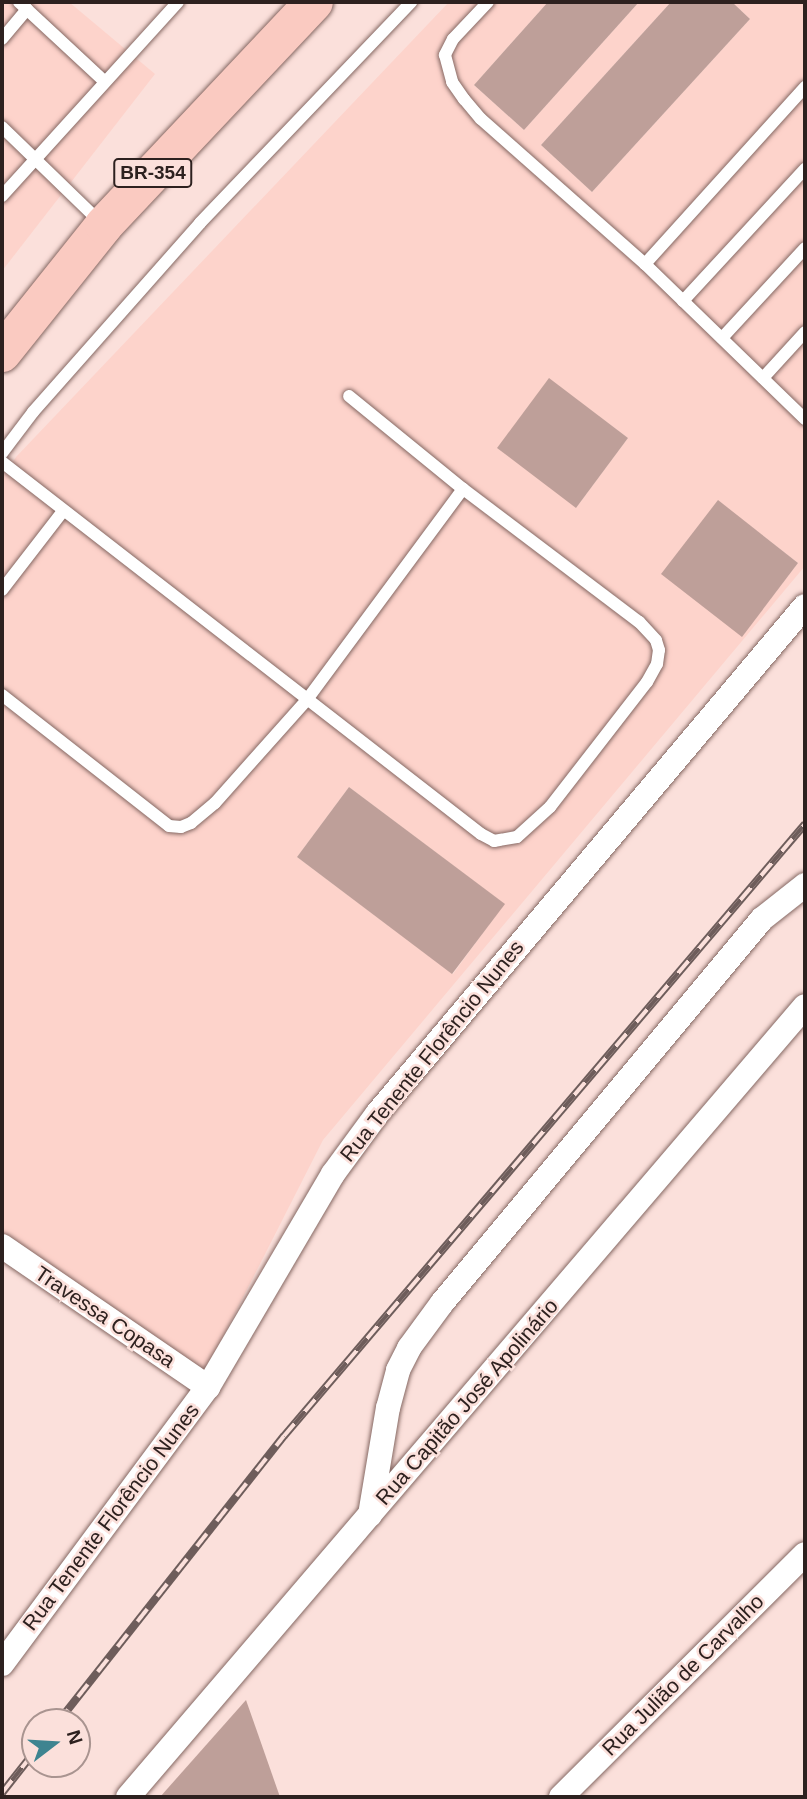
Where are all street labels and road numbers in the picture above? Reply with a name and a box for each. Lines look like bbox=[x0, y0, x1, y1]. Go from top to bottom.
road number: BR-354 bbox=[113, 158, 193, 188]
street label: Rua Tenente Florêncio Nunes bbox=[335, 935, 529, 1167]
street label: Travessa Copasa bbox=[30, 1261, 180, 1373]
street label: Rua Capitão José Apolinário bbox=[370, 1293, 564, 1511]
street label: Rua Tenente Florêncio Nunes bbox=[17, 1398, 205, 1636]
street label: Rua Julião de Carvalho bbox=[597, 1589, 769, 1761]

